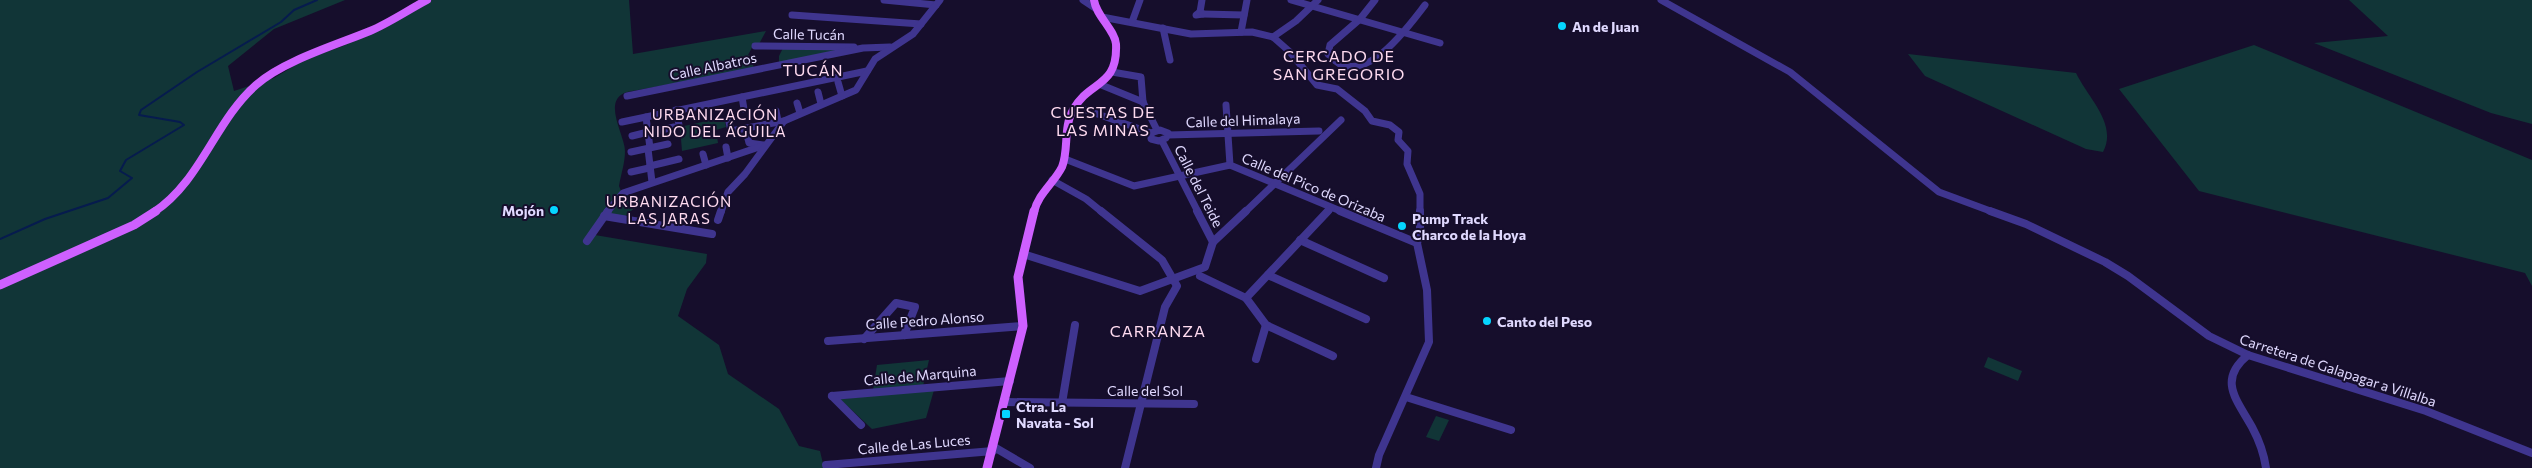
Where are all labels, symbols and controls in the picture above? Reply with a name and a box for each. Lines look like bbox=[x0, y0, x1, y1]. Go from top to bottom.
place label: An de Juan bbox=[1572, 18, 1639, 35]
marker: An de Juan bbox=[1556, 20, 1568, 32]
street label: Calle Tucán bbox=[773, 25, 845, 43]
district label: CERCADO DE SAN GREGORIO bbox=[1273, 46, 1405, 83]
street label: Calle Albatros bbox=[668, 48, 758, 84]
district label: TUCÁN bbox=[782, 60, 844, 79]
district label: CUESTAS DE LAS MINAS bbox=[1051, 102, 1155, 139]
district label: URBANIZACIÓN NIDO DEL ÁGUILA bbox=[643, 104, 787, 140]
street label: Calle del Himalaya bbox=[1185, 110, 1301, 130]
street label: Calle del Teide bbox=[1171, 142, 1227, 230]
street label: Calle del Pico de Orizaba bbox=[1239, 149, 1389, 225]
district label: URBANIZACIÓN LAS JARAS bbox=[606, 191, 732, 227]
place label: Mojón bbox=[502, 202, 544, 219]
marker: Mojón bbox=[548, 204, 560, 216]
place label: Pump Track Charco de la Hoya bbox=[1412, 210, 1526, 243]
marker: Pump Track Charco de la Hoya bbox=[1396, 220, 1408, 232]
street label: Calle Pedro Alonso bbox=[865, 307, 985, 333]
place label: Canto del Peso bbox=[1497, 313, 1592, 330]
marker: Canto del Peso bbox=[1481, 315, 1493, 327]
district label: CARRANZA bbox=[1110, 321, 1206, 340]
street label: Carretera de Galapagar a Villalba bbox=[2238, 330, 2438, 410]
street label: Calle de Marquina bbox=[863, 362, 977, 388]
street label: Calle del Sol bbox=[1107, 382, 1183, 399]
place label: Ctra. La Navata - Sol bbox=[1016, 398, 1094, 431]
marker: Ctra. La Navata - Sol bbox=[1000, 408, 1012, 420]
street label: Calle de Las Luces bbox=[857, 431, 971, 457]

